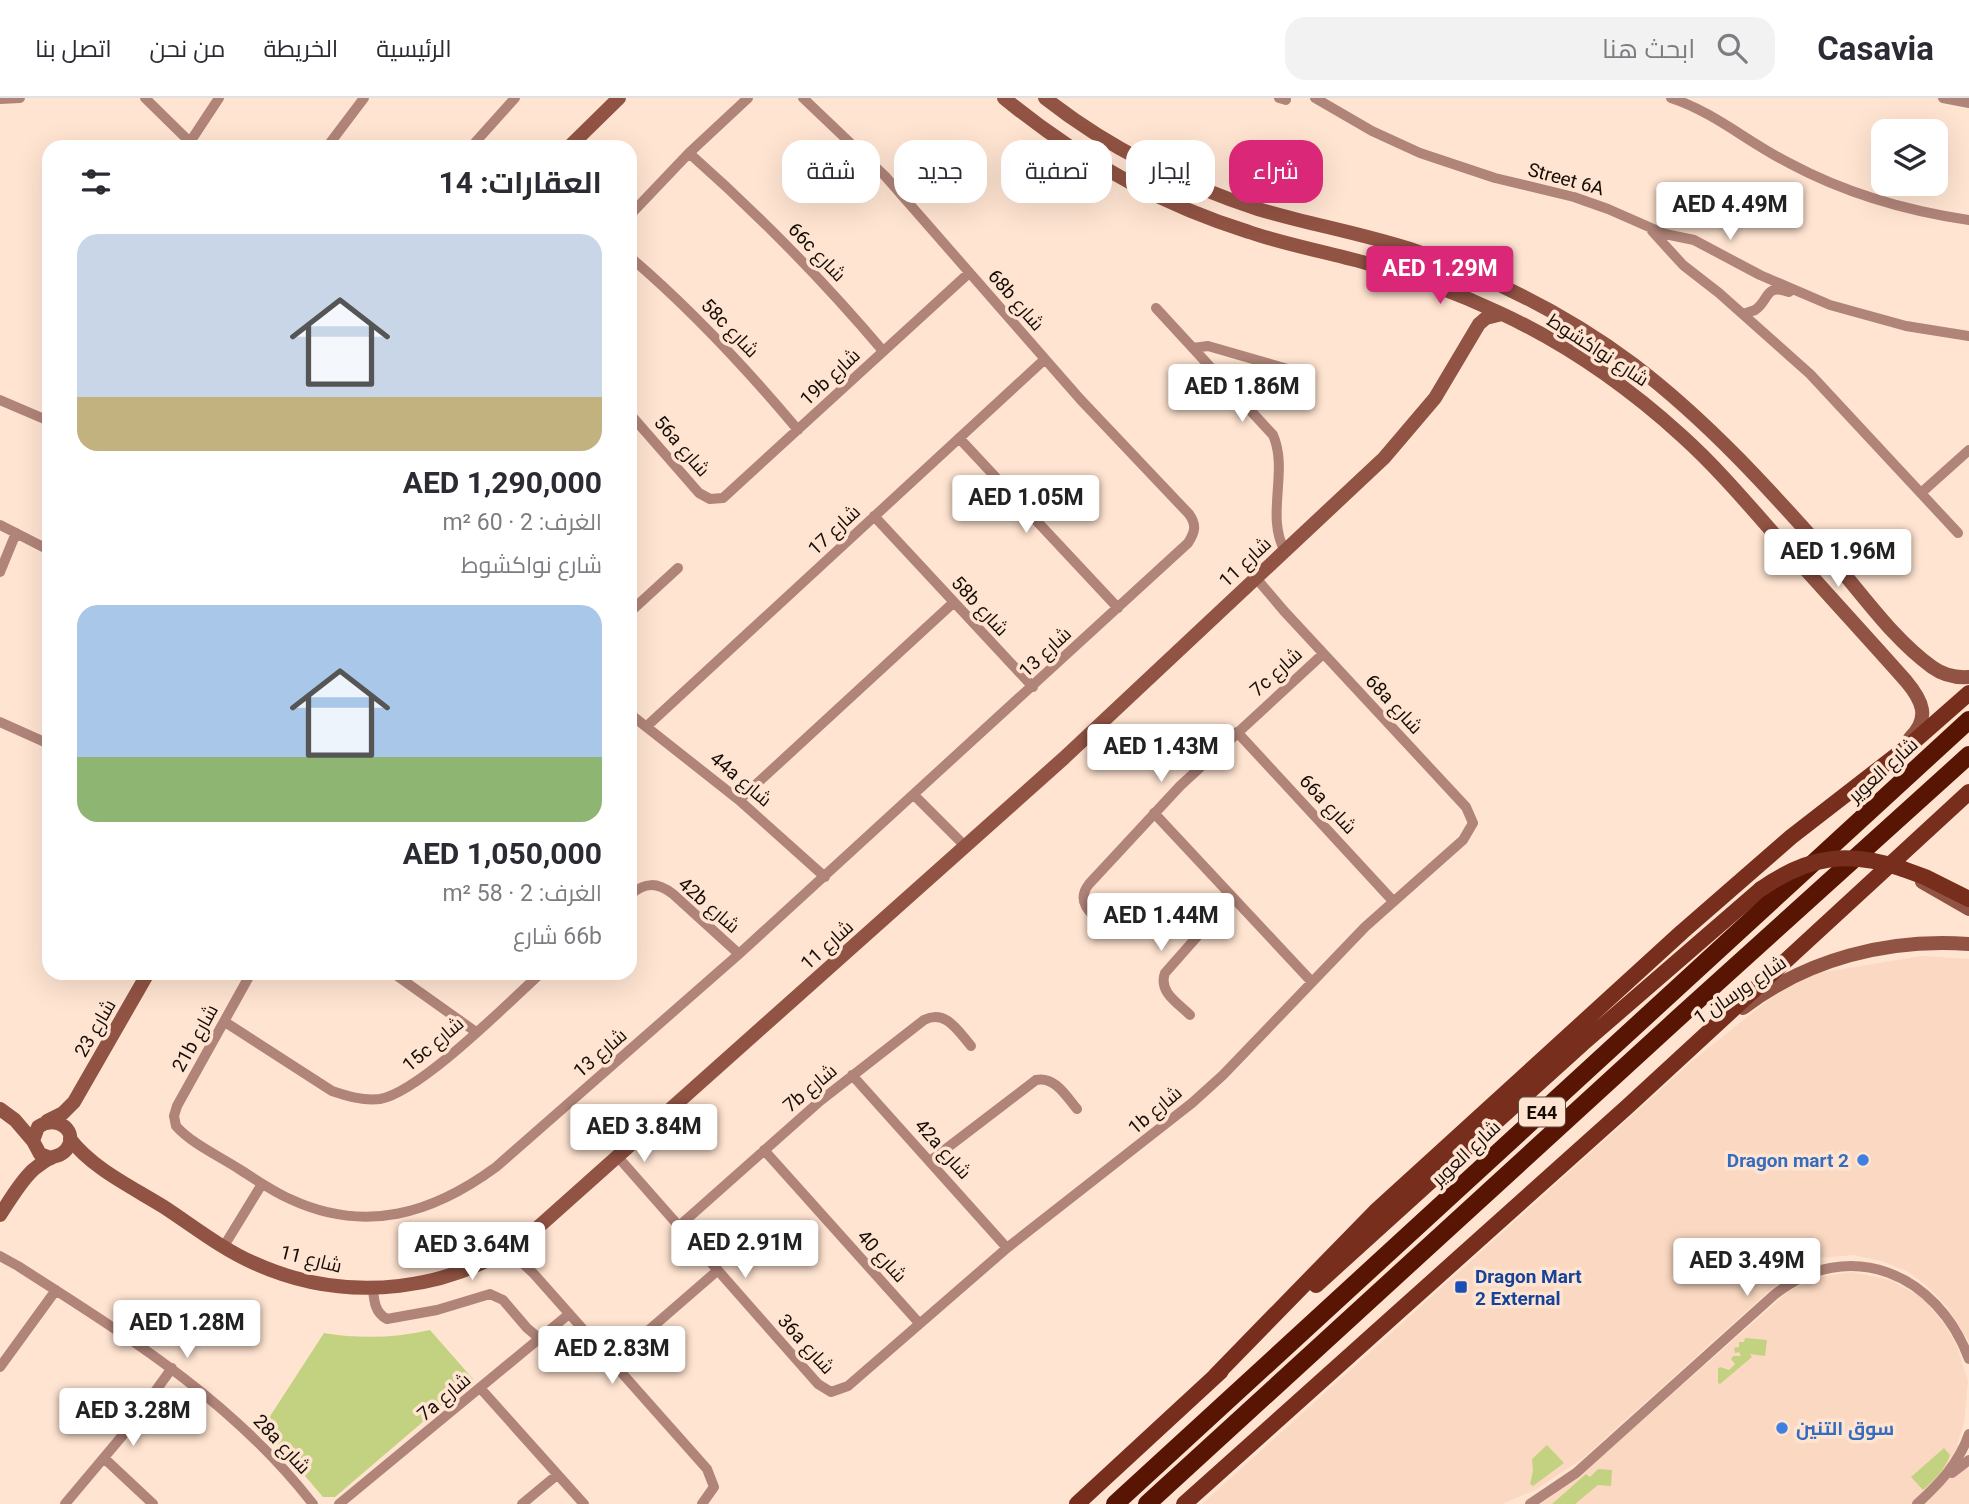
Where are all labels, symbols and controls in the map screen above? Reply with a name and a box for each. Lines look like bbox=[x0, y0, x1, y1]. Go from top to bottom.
search box bbox=[1285, 17, 1775, 80]
icon: search bbox=[1713, 29, 1751, 67]
text: Casavia bbox=[1817, 29, 1934, 68]
text: ابحث هنا bbox=[1602, 34, 1695, 64]
text: اتصل بنا bbox=[35, 35, 112, 63]
text: من نحن bbox=[150, 35, 225, 63]
text: الخريطة bbox=[263, 35, 338, 63]
text: الرئيسية bbox=[376, 35, 452, 63]
map controls bbox=[1871, 119, 1948, 196]
button: layers bbox=[1871, 119, 1948, 196]
chip: شقة bbox=[782, 140, 880, 203]
chip: جديد bbox=[894, 140, 987, 203]
chip: تصفية bbox=[1001, 140, 1112, 203]
chip: إيجار bbox=[1126, 140, 1215, 203]
chip: شراء bbox=[1229, 140, 1323, 203]
street label: Street 6A bbox=[1525, 158, 1607, 200]
icon: filters bbox=[77, 163, 115, 201]
text: العقارات: 14 bbox=[438, 165, 602, 200]
pin: AED 4.49M bbox=[1650, 183, 1810, 242]
text: AED 4.49M bbox=[1672, 191, 1788, 218]
street label: 66c شارع bbox=[782, 218, 851, 288]
pin: AED 1.29M bbox=[1360, 246, 1520, 306]
text: AED 1.29M bbox=[1382, 255, 1498, 282]
street label: 68b شارع bbox=[982, 265, 1049, 337]
icon: home bbox=[277, 279, 403, 405]
street label: 58c شارع bbox=[695, 294, 764, 364]
street label: شارع نواكشوط bbox=[1542, 309, 1653, 393]
street label: 19b شارع bbox=[795, 344, 866, 412]
pin: AED 1.86M bbox=[1162, 364, 1322, 424]
text: AED 1.86M bbox=[1184, 373, 1300, 400]
street label: 56a شارع bbox=[648, 411, 715, 482]
text: AED 1,290,000 bbox=[403, 465, 602, 500]
pin: AED 1.05M bbox=[946, 476, 1106, 535]
text: AED 1.05M bbox=[968, 484, 1084, 511]
street label: شارع 17 bbox=[803, 500, 866, 561]
text: الغرف: 2 · 60 m² bbox=[442, 509, 602, 536]
pin: AED 1.96M bbox=[1758, 530, 1918, 589]
street label: شارع 11 bbox=[1214, 532, 1277, 593]
text: AED 1.96M bbox=[1780, 538, 1896, 565]
text: شارع نواكشوط bbox=[461, 552, 602, 579]
street label: 58b شارع bbox=[945, 571, 1013, 642]
street label: شارع 13 bbox=[1014, 622, 1077, 683]
street label: 7c شارع bbox=[1245, 643, 1308, 703]
icon: home bbox=[277, 650, 403, 776]
street label: 68a شارع bbox=[1359, 669, 1427, 740]
pin: AED 1.43M bbox=[1081, 724, 1241, 784]
text: AED 1.43M bbox=[1103, 733, 1219, 760]
street label: شارع العوير bbox=[1843, 733, 1924, 809]
street label: 44a شارع bbox=[704, 747, 776, 813]
street label: 66a شارع bbox=[1293, 769, 1361, 840]
text: AED 1,050,000 bbox=[403, 836, 602, 871]
street label: 42b شارع bbox=[672, 872, 744, 939]
text: الغرف: 2 · 58 m² bbox=[442, 880, 602, 907]
pin: AED 1.44M bbox=[1081, 894, 1241, 953]
text: AED 1.44M bbox=[1103, 902, 1219, 929]
street label: شارع 11 bbox=[796, 915, 859, 976]
text: 66b شارع bbox=[513, 923, 602, 950]
street label: شارع ورسان 1 bbox=[1690, 951, 1792, 1031]
street label: شارع 23 bbox=[69, 995, 122, 1062]
street label: 21b شارع bbox=[167, 1000, 225, 1077]
street label: 15c شارع bbox=[398, 1012, 470, 1078]
street label: شارع 13 bbox=[569, 1024, 633, 1084]
street label: 7b شارع bbox=[779, 1059, 843, 1119]
street label: 1b شارع bbox=[1124, 1081, 1188, 1141]
road number: E44 bbox=[1519, 1098, 1565, 1126]
pin: AED 3.84M bbox=[564, 1104, 724, 1164]
text: AED 3.84M bbox=[586, 1113, 702, 1140]
street label: 42a شارع bbox=[908, 1114, 976, 1185]
street label: شارع العوير bbox=[1426, 1115, 1507, 1193]
place label: Dragon mart 2 bbox=[1727, 1149, 1849, 1172]
marker: Dragon mart 2 bbox=[1855, 1152, 1871, 1168]
pin: AED 2.91M bbox=[665, 1220, 825, 1280]
pin: AED 3.64M bbox=[392, 1222, 552, 1282]
street label: شارع 40 bbox=[851, 1225, 912, 1288]
text: AED 2.91M bbox=[687, 1229, 803, 1256]
text: AED 3.64M bbox=[414, 1231, 530, 1258]
pin: AED 3.49M bbox=[1667, 1238, 1827, 1298]
street label: شارع 11 bbox=[277, 1240, 344, 1280]
text: AED 3.49M bbox=[1689, 1247, 1805, 1274]
place label: Dragon Mart 2 External bbox=[1475, 1265, 1582, 1310]
marker: Dragon Mart 2 External bbox=[1453, 1279, 1469, 1295]
pin: AED 1.28M bbox=[107, 1300, 267, 1360]
text: AED 1.28M bbox=[129, 1309, 245, 1336]
street label: 36a شارع bbox=[771, 1309, 839, 1380]
pin: AED 2.83M bbox=[532, 1326, 692, 1386]
text: AED 2.83M bbox=[554, 1335, 670, 1362]
street label: 7a شارع bbox=[413, 1368, 477, 1427]
pin: AED 3.28M bbox=[53, 1388, 213, 1448]
text: AED 3.28M bbox=[75, 1397, 191, 1424]
street label: 28a شارع bbox=[247, 1409, 315, 1480]
place label: سوق التنين bbox=[1796, 1417, 1894, 1440]
marker: سوق التنين bbox=[1774, 1420, 1790, 1436]

